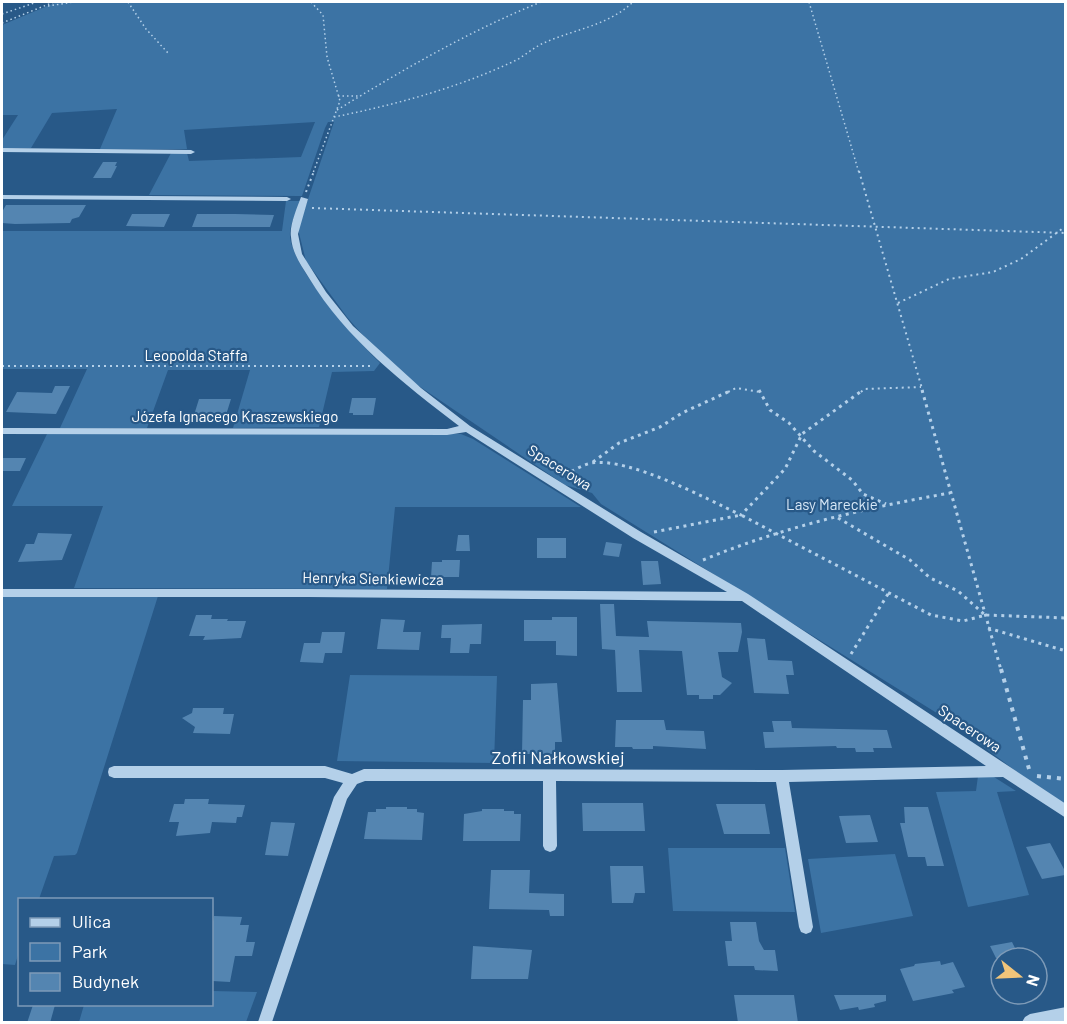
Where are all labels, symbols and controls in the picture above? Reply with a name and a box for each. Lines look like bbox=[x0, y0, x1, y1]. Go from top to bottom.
street label: Leopolda Staffa bbox=[144, 346, 248, 364]
street label: Józefa Ignacego Kraszewskiego bbox=[132, 407, 338, 425]
street label: Spacerowa bbox=[525, 440, 595, 494]
park label: Lasy Mareckie bbox=[786, 495, 878, 513]
street label: Henryka Sienkiewicza bbox=[302, 568, 444, 588]
street label: Spacerowa bbox=[935, 700, 1005, 756]
street label: Zofii Nałkowskiej bbox=[491, 746, 625, 768]
legend bbox=[18, 898, 213, 1006]
text: Ulica bbox=[72, 910, 111, 932]
text: Park bbox=[72, 940, 107, 962]
north arrow bbox=[989, 946, 1049, 1006]
text: Budynek bbox=[72, 970, 139, 992]
text: N bbox=[1023, 973, 1044, 989]

